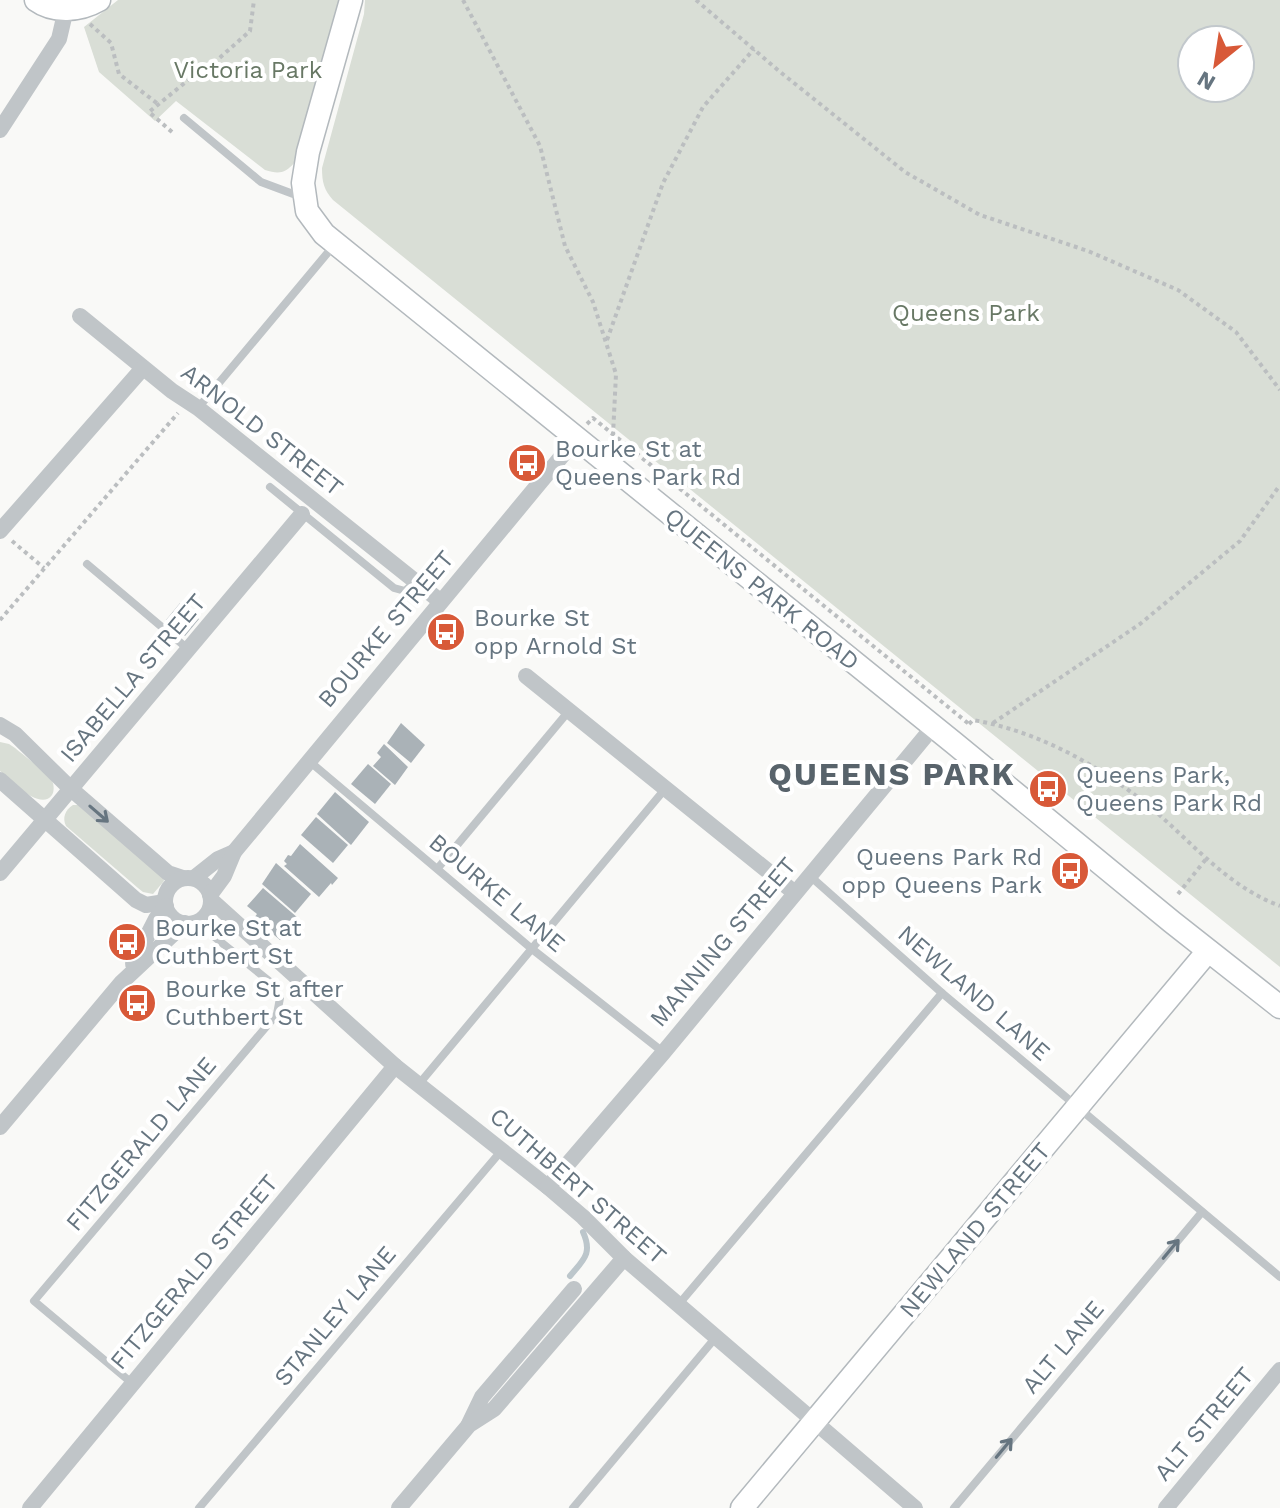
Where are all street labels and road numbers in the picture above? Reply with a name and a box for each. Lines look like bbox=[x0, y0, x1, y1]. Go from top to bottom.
street label: ARNOLD STREET bbox=[176, 358, 348, 502]
street label: QUEENS PARK ROAD bbox=[659, 502, 865, 676]
street label: BOURKE STREET bbox=[312, 545, 460, 713]
street label: ISABELLA STREET bbox=[54, 588, 212, 768]
street label: BOURKE LANE bbox=[423, 828, 571, 958]
street label: MANNING STREET bbox=[644, 852, 802, 1032]
street label: NEWLAND LANE bbox=[892, 919, 1056, 1067]
street label: FITZGERALD LANE bbox=[60, 1051, 222, 1237]
street label: CUTHBERT STREET bbox=[484, 1102, 672, 1270]
street label: NEWLAND STREET bbox=[894, 1137, 1056, 1323]
street label: FITZGERALD STREET bbox=[104, 1169, 284, 1375]
street label: STANLEY LANE bbox=[268, 1240, 402, 1392]
street label: ALT LANE bbox=[1016, 1295, 1110, 1399]
street label: ALT STREET bbox=[1148, 1362, 1260, 1486]

